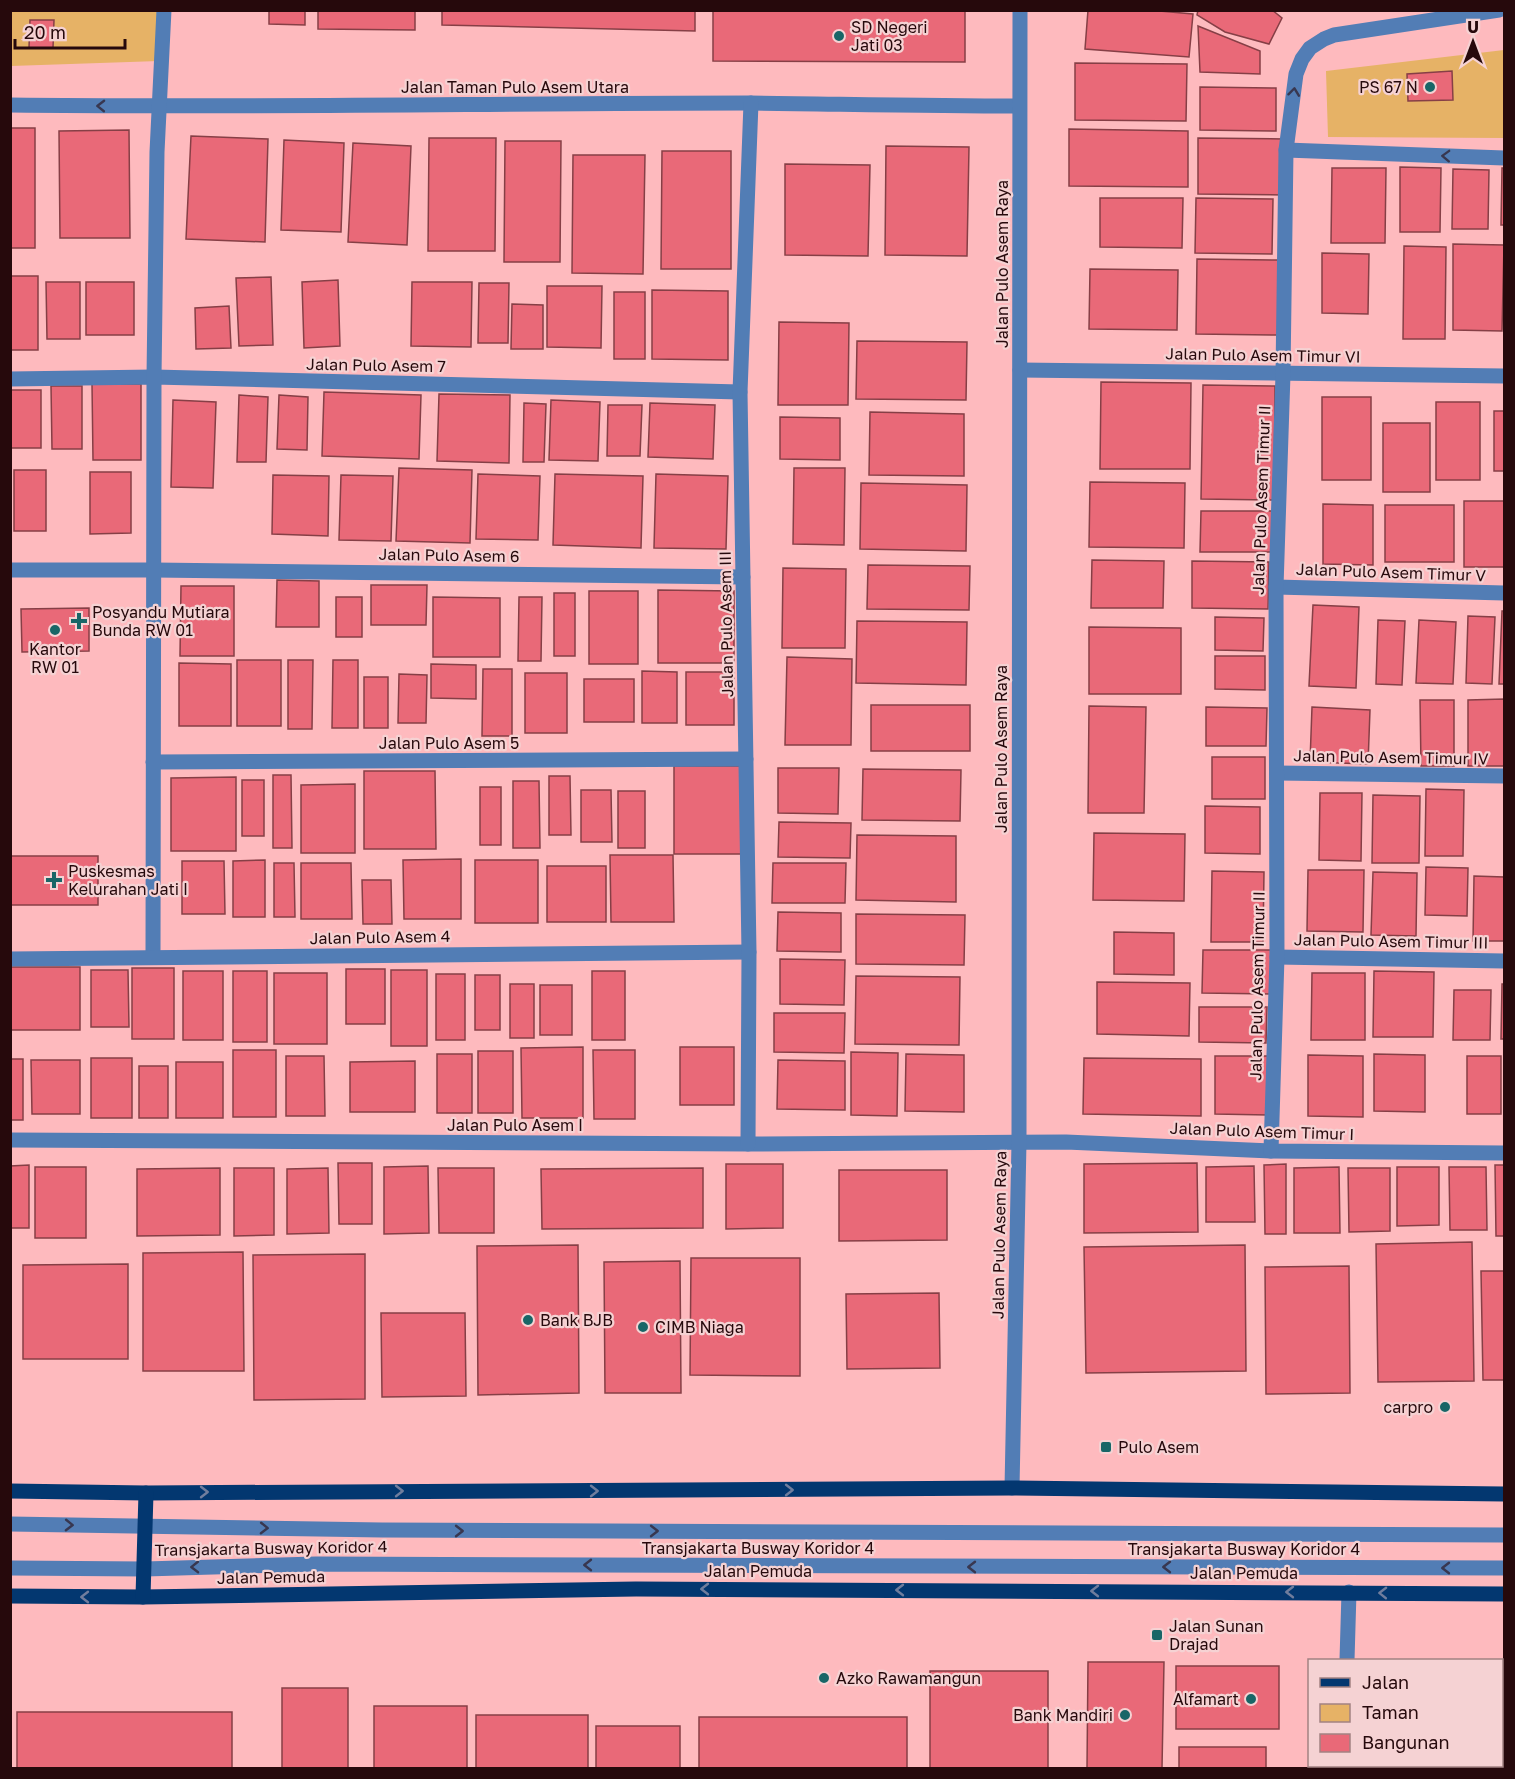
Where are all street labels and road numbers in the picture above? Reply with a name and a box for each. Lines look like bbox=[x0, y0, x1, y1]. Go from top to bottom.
street label: Jalan Taman Pulo Asem Utara bbox=[401, 77, 629, 97]
street label: Jalan Pulo Asem Raya bbox=[992, 180, 1012, 348]
street label: Jalan Pulo Asem Timur VI bbox=[1165, 343, 1361, 367]
street label: Jalan Pulo Asem 7 bbox=[306, 354, 446, 376]
street label: Jalan Pulo Asem Timur II bbox=[1248, 405, 1274, 595]
street label: Jalan Pulo Asem 6 bbox=[378, 544, 520, 566]
street label: Jalan Pulo Asem III bbox=[715, 551, 737, 697]
street label: Jalan Pulo Asem Timur V bbox=[1296, 559, 1487, 585]
street label: Jalan Pulo Asem Raya bbox=[991, 665, 1011, 833]
street label: Jalan Pulo Asem 5 bbox=[379, 733, 519, 753]
street label: Jalan Pulo Asem Timur IV bbox=[1293, 745, 1489, 769]
street label: Jalan Pulo Asem Timur II bbox=[1245, 891, 1269, 1081]
street label: Jalan Pulo Asem 4 bbox=[309, 926, 451, 948]
street label: Jalan Pulo Asem Timur III bbox=[1294, 929, 1488, 953]
street label: Jalan Pulo Asem I bbox=[447, 1115, 583, 1135]
street label: Jalan Pulo Asem Timur I bbox=[1169, 1118, 1355, 1144]
street label: Jalan Pulo Asem Raya bbox=[988, 1151, 1010, 1319]
street label: Transjakarta Busway Koridor 4 bbox=[155, 1536, 387, 1560]
street label: Transjakarta Busway Koridor 4 bbox=[642, 1538, 874, 1558]
street label: Transjakarta Busway Koridor 4 bbox=[1128, 1539, 1360, 1559]
street label: Jalan Pemuda bbox=[704, 1561, 812, 1581]
street label: Jalan Pemuda bbox=[1190, 1563, 1298, 1583]
street label: Jalan Pemuda bbox=[217, 1566, 325, 1588]

